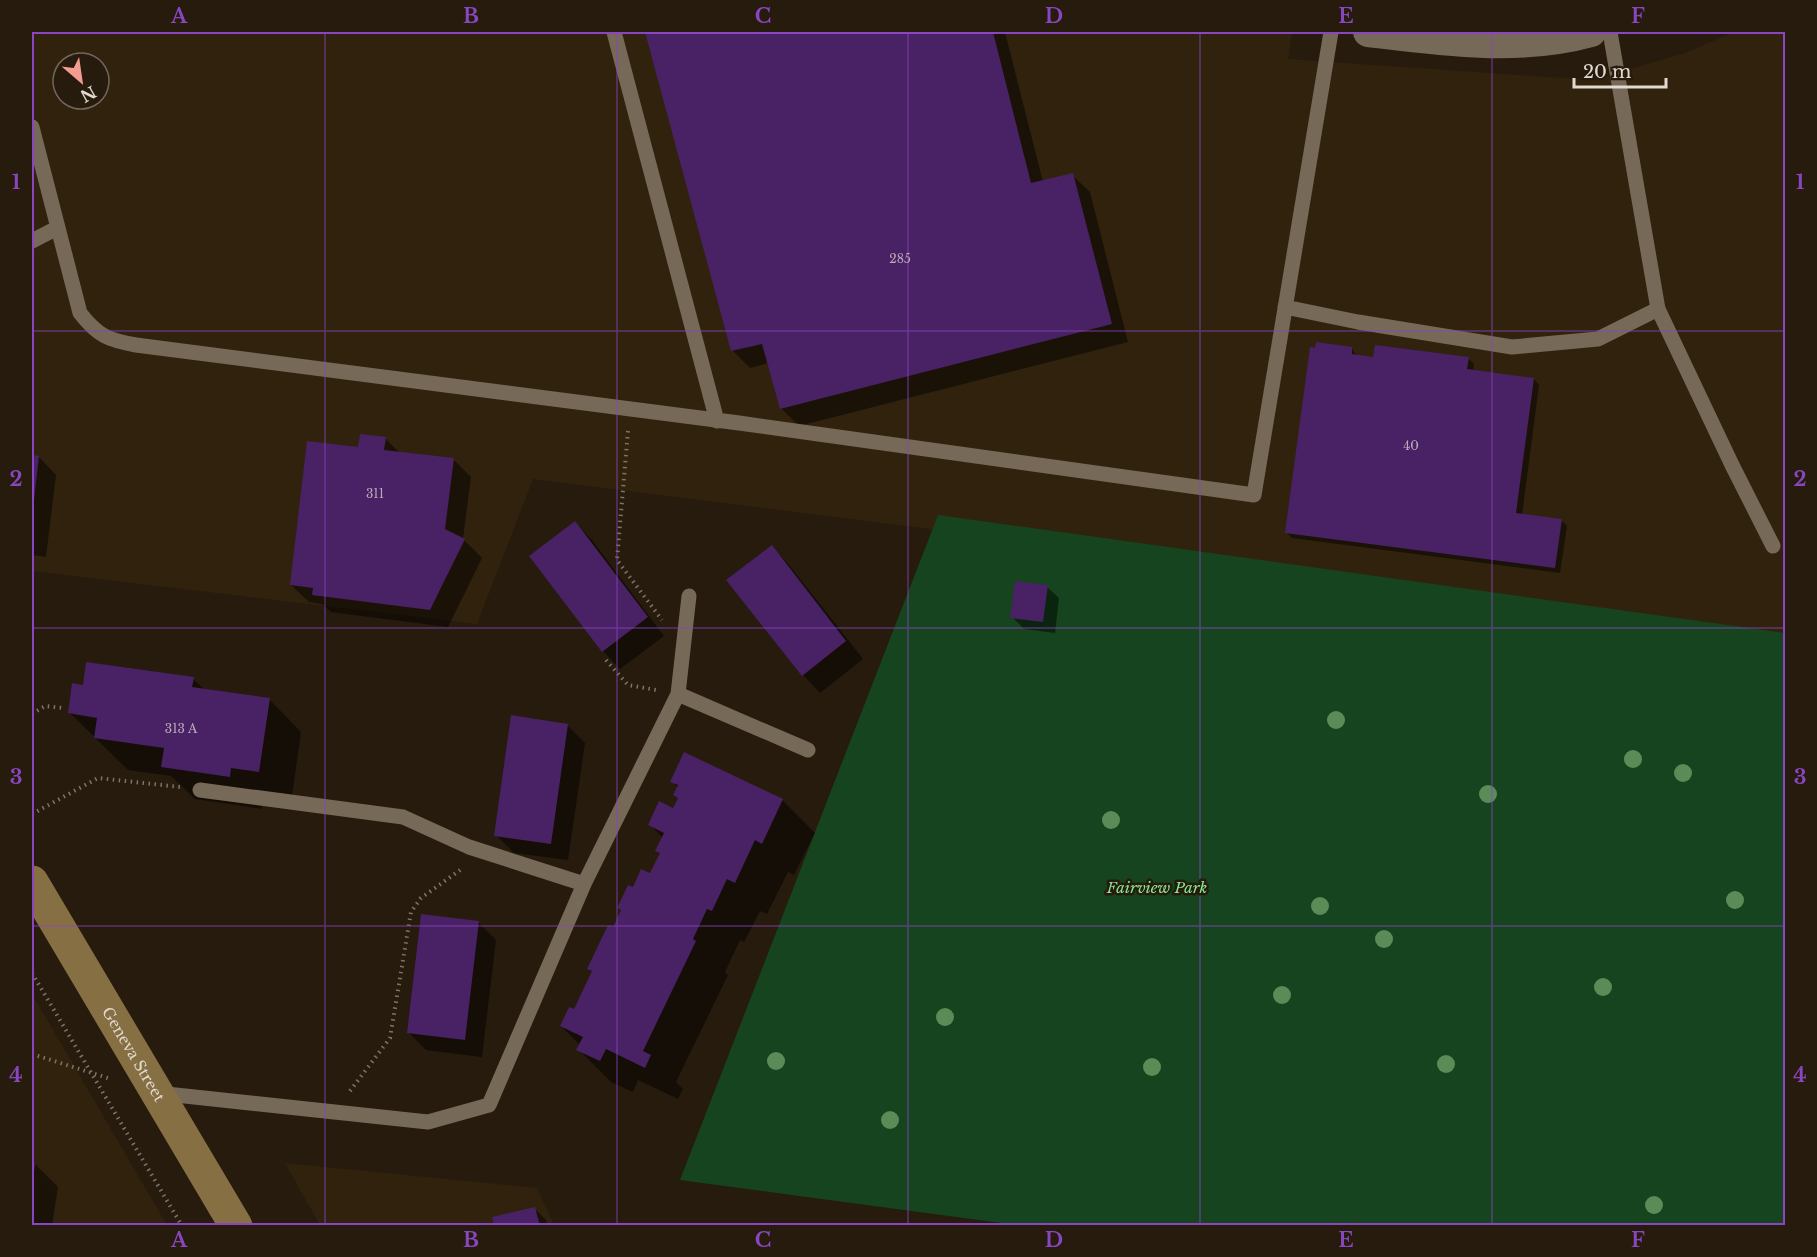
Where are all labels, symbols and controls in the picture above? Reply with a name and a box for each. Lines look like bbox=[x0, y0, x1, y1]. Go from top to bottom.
text: A bbox=[170, 4, 188, 28]
text: B bbox=[463, 4, 479, 28]
text: C bbox=[755, 4, 771, 28]
text: D bbox=[1045, 4, 1063, 28]
text: E bbox=[1338, 4, 1354, 28]
text: F bbox=[1631, 4, 1645, 28]
north arrow bbox=[51, 51, 111, 111]
scale bar bbox=[1574, 51, 1666, 89]
text: 20 m bbox=[1583, 61, 1631, 83]
text: N bbox=[77, 82, 100, 107]
text: 1 bbox=[12, 170, 21, 194]
text: 1 bbox=[1796, 170, 1805, 194]
house number: 285 bbox=[889, 251, 911, 266]
house number: 40 bbox=[1403, 438, 1419, 453]
text: 2 bbox=[9, 467, 23, 491]
text: 2 bbox=[1793, 467, 1807, 491]
house number: 311 bbox=[366, 486, 384, 501]
house number: 313 A bbox=[165, 721, 198, 736]
text: 3 bbox=[10, 765, 22, 789]
text: 3 bbox=[1794, 765, 1806, 789]
park label: Fairview Park bbox=[1106, 878, 1207, 897]
street label: Geneva Street bbox=[99, 1003, 170, 1105]
text: 4 bbox=[9, 1063, 23, 1087]
text: 4 bbox=[1793, 1063, 1807, 1087]
text: A bbox=[170, 1228, 188, 1252]
text: B bbox=[463, 1228, 479, 1252]
text: C bbox=[755, 1228, 771, 1252]
text: D bbox=[1045, 1228, 1063, 1252]
text: E bbox=[1338, 1228, 1354, 1252]
text: F bbox=[1631, 1228, 1645, 1252]

